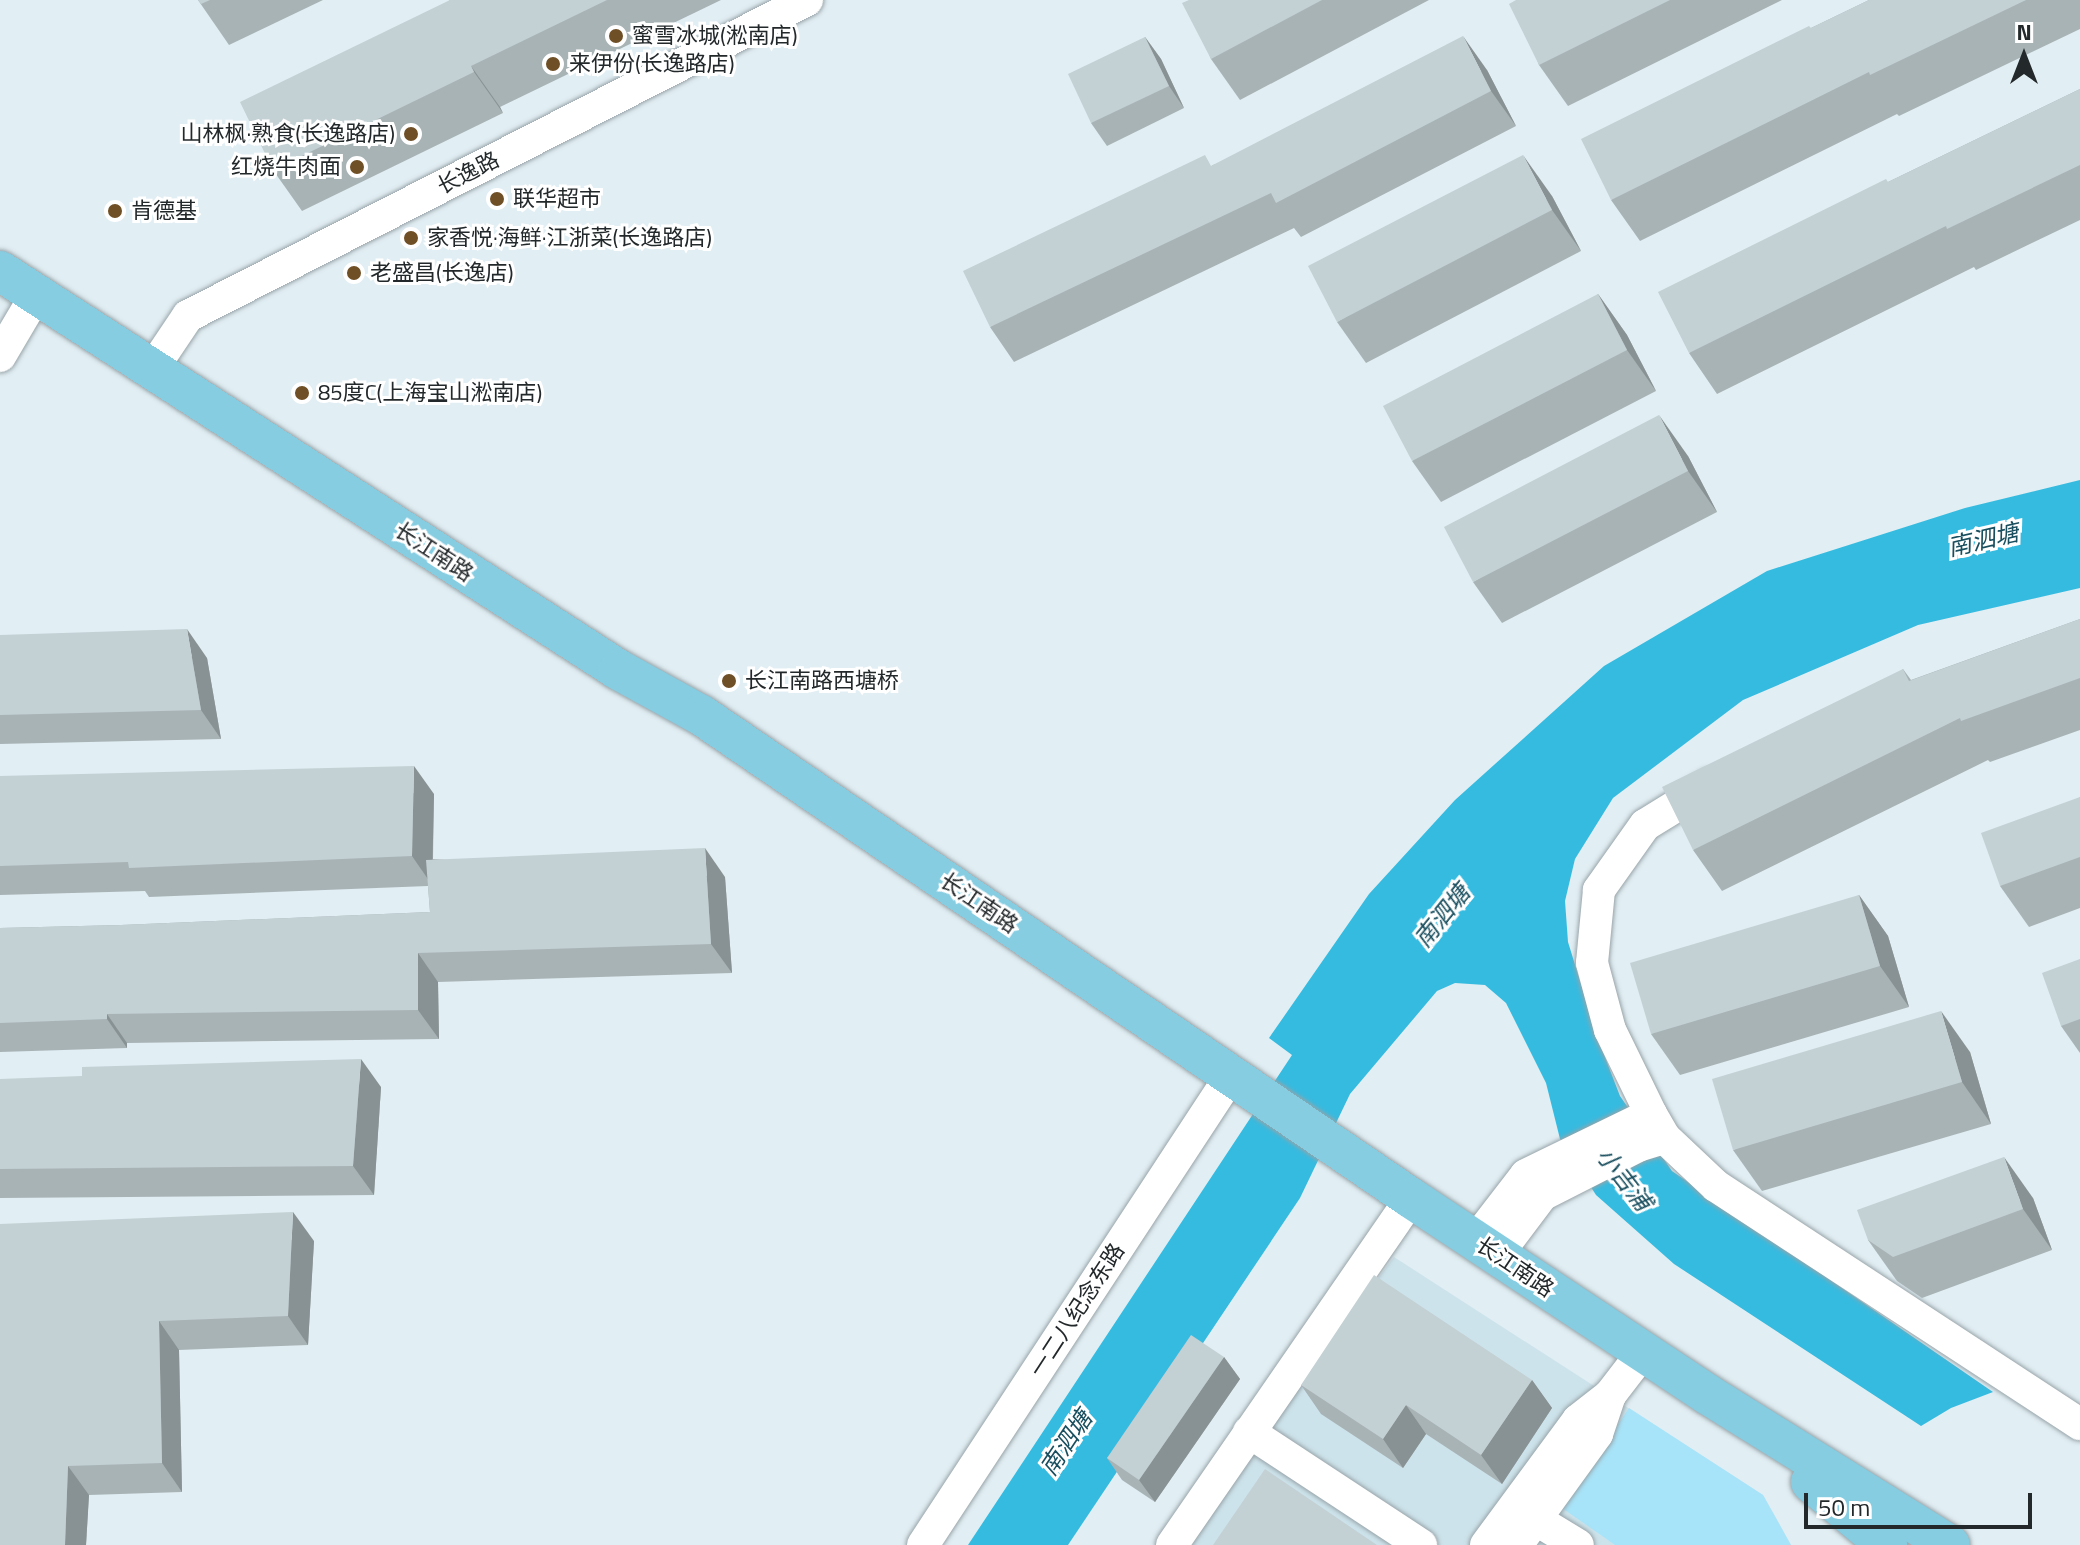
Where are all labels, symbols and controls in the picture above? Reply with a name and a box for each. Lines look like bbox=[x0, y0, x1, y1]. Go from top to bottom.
text: N bbox=[2016, 15, 2032, 49]
north arrow bbox=[1984, 16, 2064, 96]
place label: 蜜雪冰城(淞南店) bbox=[632, 23, 798, 49]
marker: 蜜雪冰城(淞南店) bbox=[607, 27, 625, 45]
place label: 来伊份(长逸路店) bbox=[569, 51, 735, 77]
marker: 来伊份(长逸路店) bbox=[544, 55, 562, 73]
place label: 山林枫·熟食(长逸路店) bbox=[181, 121, 395, 147]
marker: 山林枫·熟食(长逸路店) bbox=[402, 125, 420, 143]
street label: 长逸路 bbox=[433, 146, 503, 200]
place label: 红烧牛肉面 bbox=[231, 154, 341, 180]
marker: 红烧牛肉面 bbox=[348, 158, 366, 176]
place label: 联华超市 bbox=[513, 186, 601, 212]
marker: 联华超市 bbox=[488, 190, 506, 208]
place label: 肯德基 bbox=[131, 198, 197, 224]
marker: 肯德基 bbox=[106, 202, 124, 220]
place label: 家香悦·海鲜·江浙菜(长逸路店) bbox=[427, 225, 712, 251]
marker: 家香悦·海鲜·江浙菜(长逸路店) bbox=[402, 229, 420, 247]
place label: 老盛昌(长逸店) bbox=[370, 260, 514, 286]
marker: 老盛昌(长逸店) bbox=[345, 264, 363, 282]
place label: 85度C(上海宝山淞南店) bbox=[318, 380, 542, 406]
marker: 85度C(上海宝山淞南店) bbox=[293, 384, 311, 402]
street label: 长江南路 bbox=[390, 517, 478, 587]
water label: 南泗塘 bbox=[1945, 518, 2021, 562]
place label: 长江南路西塘桥 bbox=[745, 668, 899, 694]
marker: 长江南路西塘桥 bbox=[720, 672, 738, 690]
street label: 长江南路 bbox=[935, 867, 1023, 939]
water label: 南泗塘 bbox=[1408, 879, 1476, 953]
water label: 小吉浦 bbox=[1590, 1142, 1658, 1216]
street label: 长江南路 bbox=[1471, 1231, 1559, 1303]
street label: 一二八纪念东路 bbox=[1024, 1238, 1130, 1382]
water label: 南泗塘 bbox=[1034, 1405, 1098, 1481]
scale bar bbox=[1808, 1477, 2036, 1527]
text: 50 m bbox=[1818, 1489, 1870, 1525]

